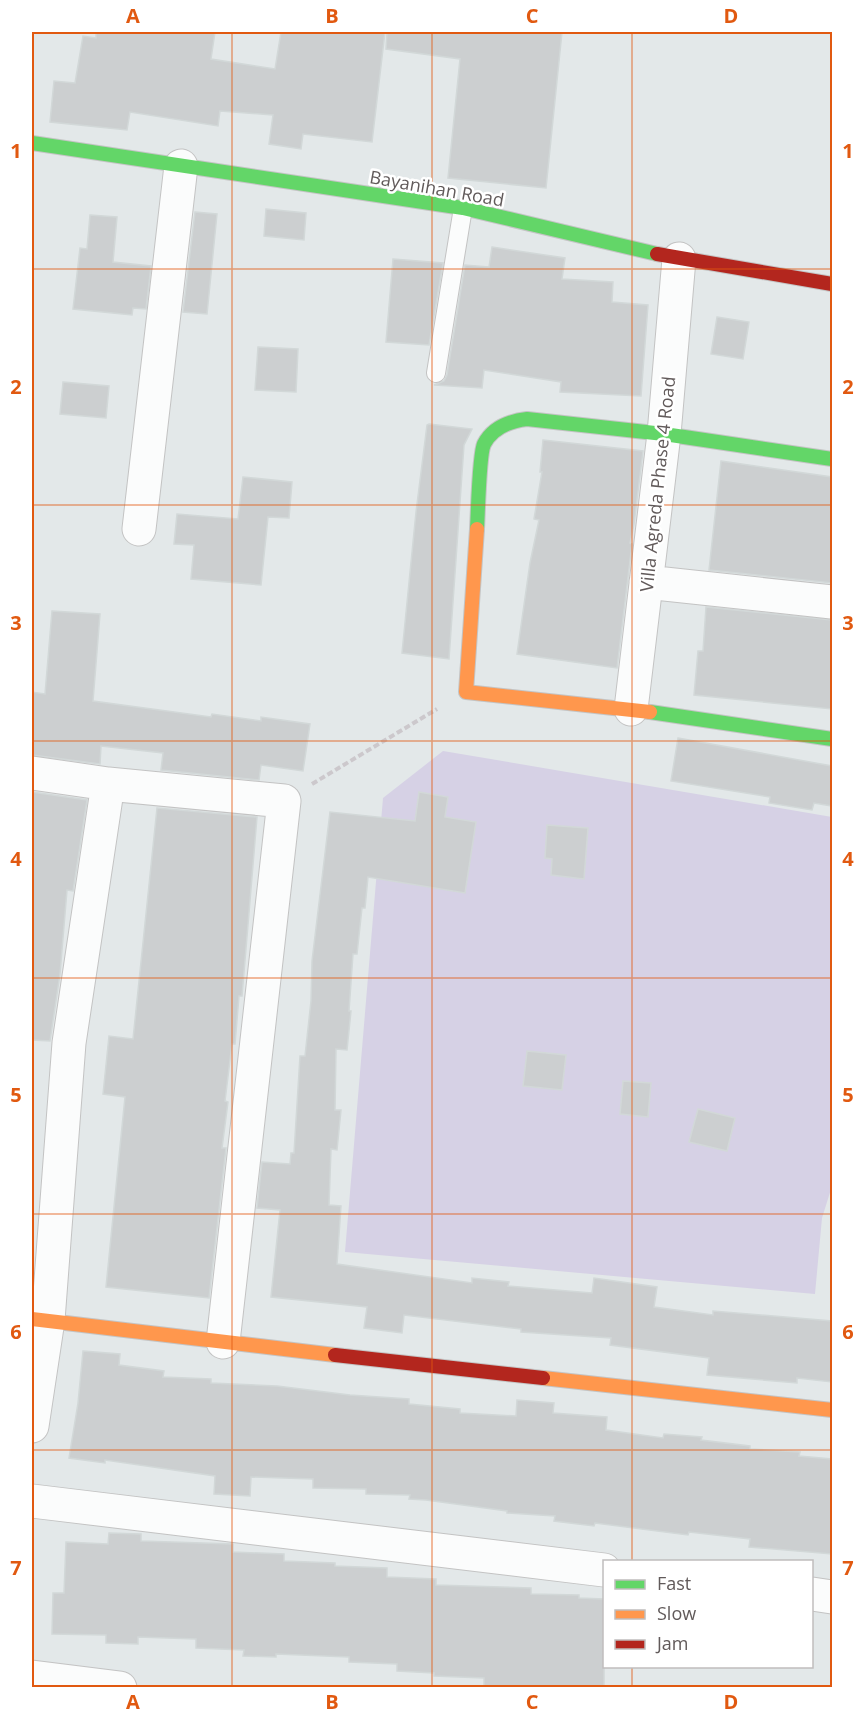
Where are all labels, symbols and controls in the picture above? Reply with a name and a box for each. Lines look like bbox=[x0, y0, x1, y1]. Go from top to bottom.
text: A bbox=[126, 2, 140, 29]
text: B bbox=[325, 2, 339, 29]
text: C bbox=[526, 2, 539, 29]
text: D bbox=[724, 2, 738, 29]
text: 1 bbox=[10, 137, 22, 164]
text: 1 bbox=[842, 137, 854, 164]
street label: Bayanihan Road bbox=[368, 164, 506, 212]
text: 2 bbox=[10, 373, 22, 400]
text: 2 bbox=[842, 373, 854, 400]
street label: Villa Agreda Phase 4 Road bbox=[634, 375, 680, 593]
text: 3 bbox=[10, 609, 22, 636]
text: 3 bbox=[842, 609, 854, 636]
text: 4 bbox=[10, 845, 22, 872]
text: 4 bbox=[842, 845, 854, 872]
text: 5 bbox=[10, 1081, 22, 1108]
text: 5 bbox=[842, 1081, 854, 1108]
text: 6 bbox=[10, 1318, 22, 1345]
text: 6 bbox=[842, 1318, 854, 1345]
text: 7 bbox=[10, 1554, 22, 1581]
text: 7 bbox=[842, 1554, 854, 1581]
legend bbox=[603, 1560, 813, 1668]
text: Fast bbox=[657, 1571, 691, 1595]
text: Slow bbox=[657, 1601, 696, 1625]
text: Jam bbox=[655, 1631, 689, 1655]
text: A bbox=[126, 1688, 140, 1715]
text: B bbox=[325, 1688, 339, 1715]
text: C bbox=[526, 1688, 539, 1715]
text: D bbox=[724, 1688, 738, 1715]

